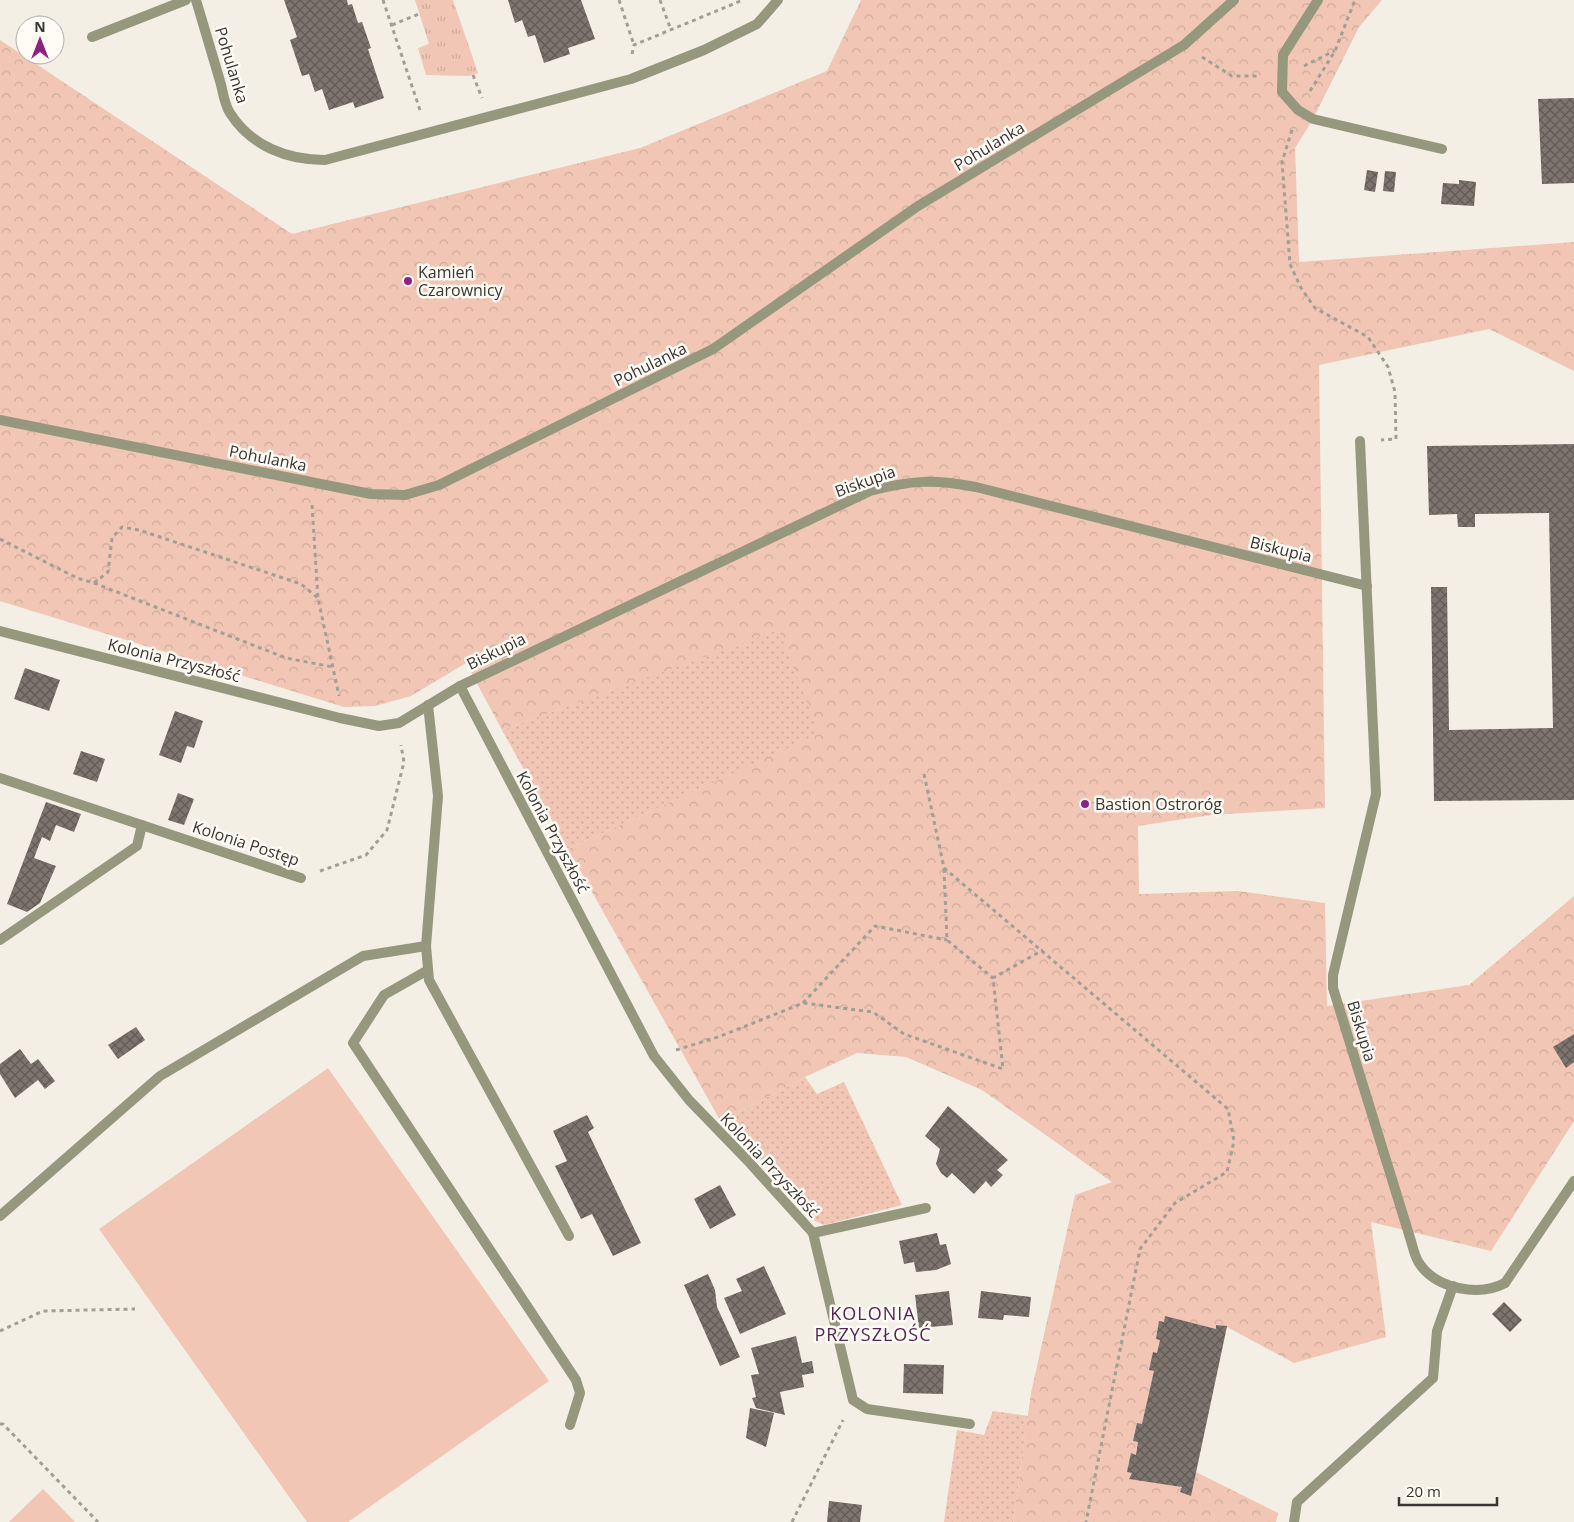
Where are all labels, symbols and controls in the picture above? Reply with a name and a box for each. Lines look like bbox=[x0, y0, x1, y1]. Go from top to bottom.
north arrow bbox=[15, 15, 65, 65]
text: N bbox=[34, 17, 46, 36]
street label: Pohulanka bbox=[210, 24, 254, 106]
street label: Pohulanka bbox=[950, 116, 1028, 176]
place label: Kamień Czarownicy bbox=[418, 261, 504, 301]
marker: Kamień Czarownicy bbox=[402, 275, 414, 287]
street label: Pohulanka bbox=[610, 337, 690, 391]
street label: Pohulanka bbox=[227, 440, 309, 476]
street label: Biskupia bbox=[832, 460, 898, 502]
street label: Biskupia bbox=[1248, 531, 1314, 567]
street label: Biskupia bbox=[463, 627, 529, 675]
street label: Kolonia Przyszłość bbox=[105, 633, 243, 687]
street label: Kolonia Przyszłość bbox=[511, 767, 595, 897]
place label: Bastion Ostroróg bbox=[1095, 793, 1222, 815]
marker: Bastion Ostroróg bbox=[1079, 798, 1091, 810]
street label: Kolonia Postęp bbox=[190, 815, 302, 871]
street label: Biskupia bbox=[1342, 998, 1382, 1064]
street label: Kolonia Przyszłość bbox=[716, 1108, 825, 1222]
district label: KOLONIA PRZYSZŁOŚĆ bbox=[814, 1301, 932, 1346]
scale bar bbox=[1399, 1474, 1496, 1506]
text: 20 m bbox=[1406, 1481, 1441, 1501]

